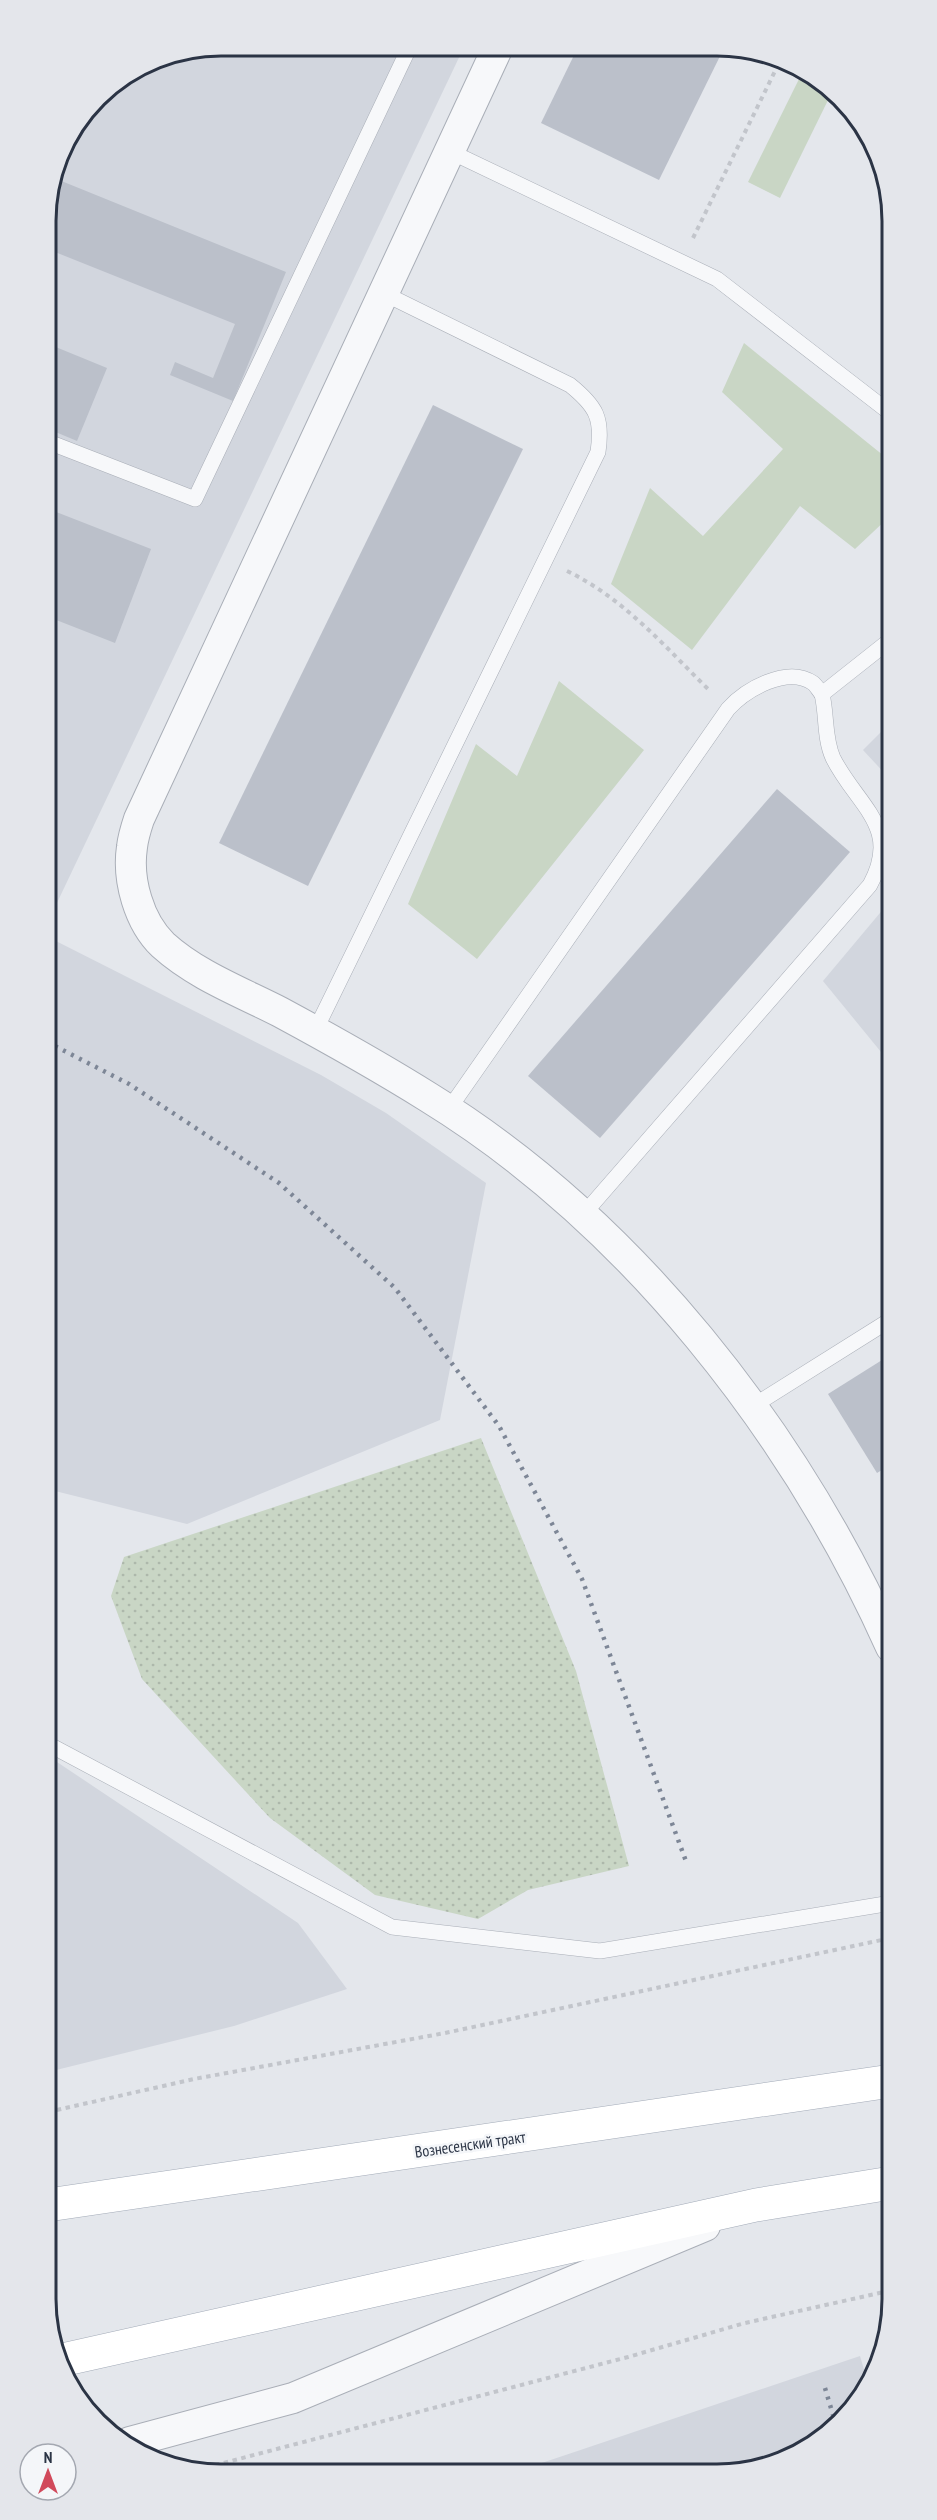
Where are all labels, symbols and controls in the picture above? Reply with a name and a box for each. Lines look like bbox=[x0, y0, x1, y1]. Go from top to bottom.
street label: Вознесенский тракт bbox=[413, 2126, 528, 2162]
north arrow bbox=[18, 2442, 78, 2502]
text: N bbox=[44, 2447, 52, 2467]

